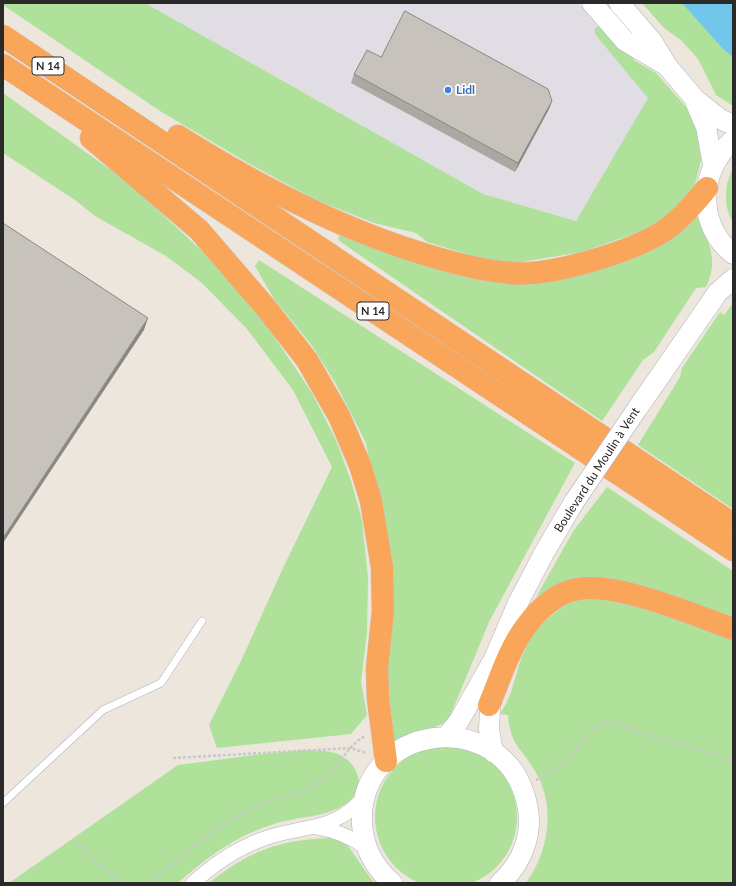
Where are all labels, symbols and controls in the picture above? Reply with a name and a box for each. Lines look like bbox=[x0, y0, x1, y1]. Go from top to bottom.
road number: N 14 bbox=[32, 57, 64, 75]
place label: Lidl bbox=[456, 83, 475, 97]
marker: Lidl bbox=[443, 85, 453, 95]
road number: N 14 bbox=[357, 302, 389, 320]
street label: Boulevard du Moulin à Vent bbox=[551, 405, 643, 535]

